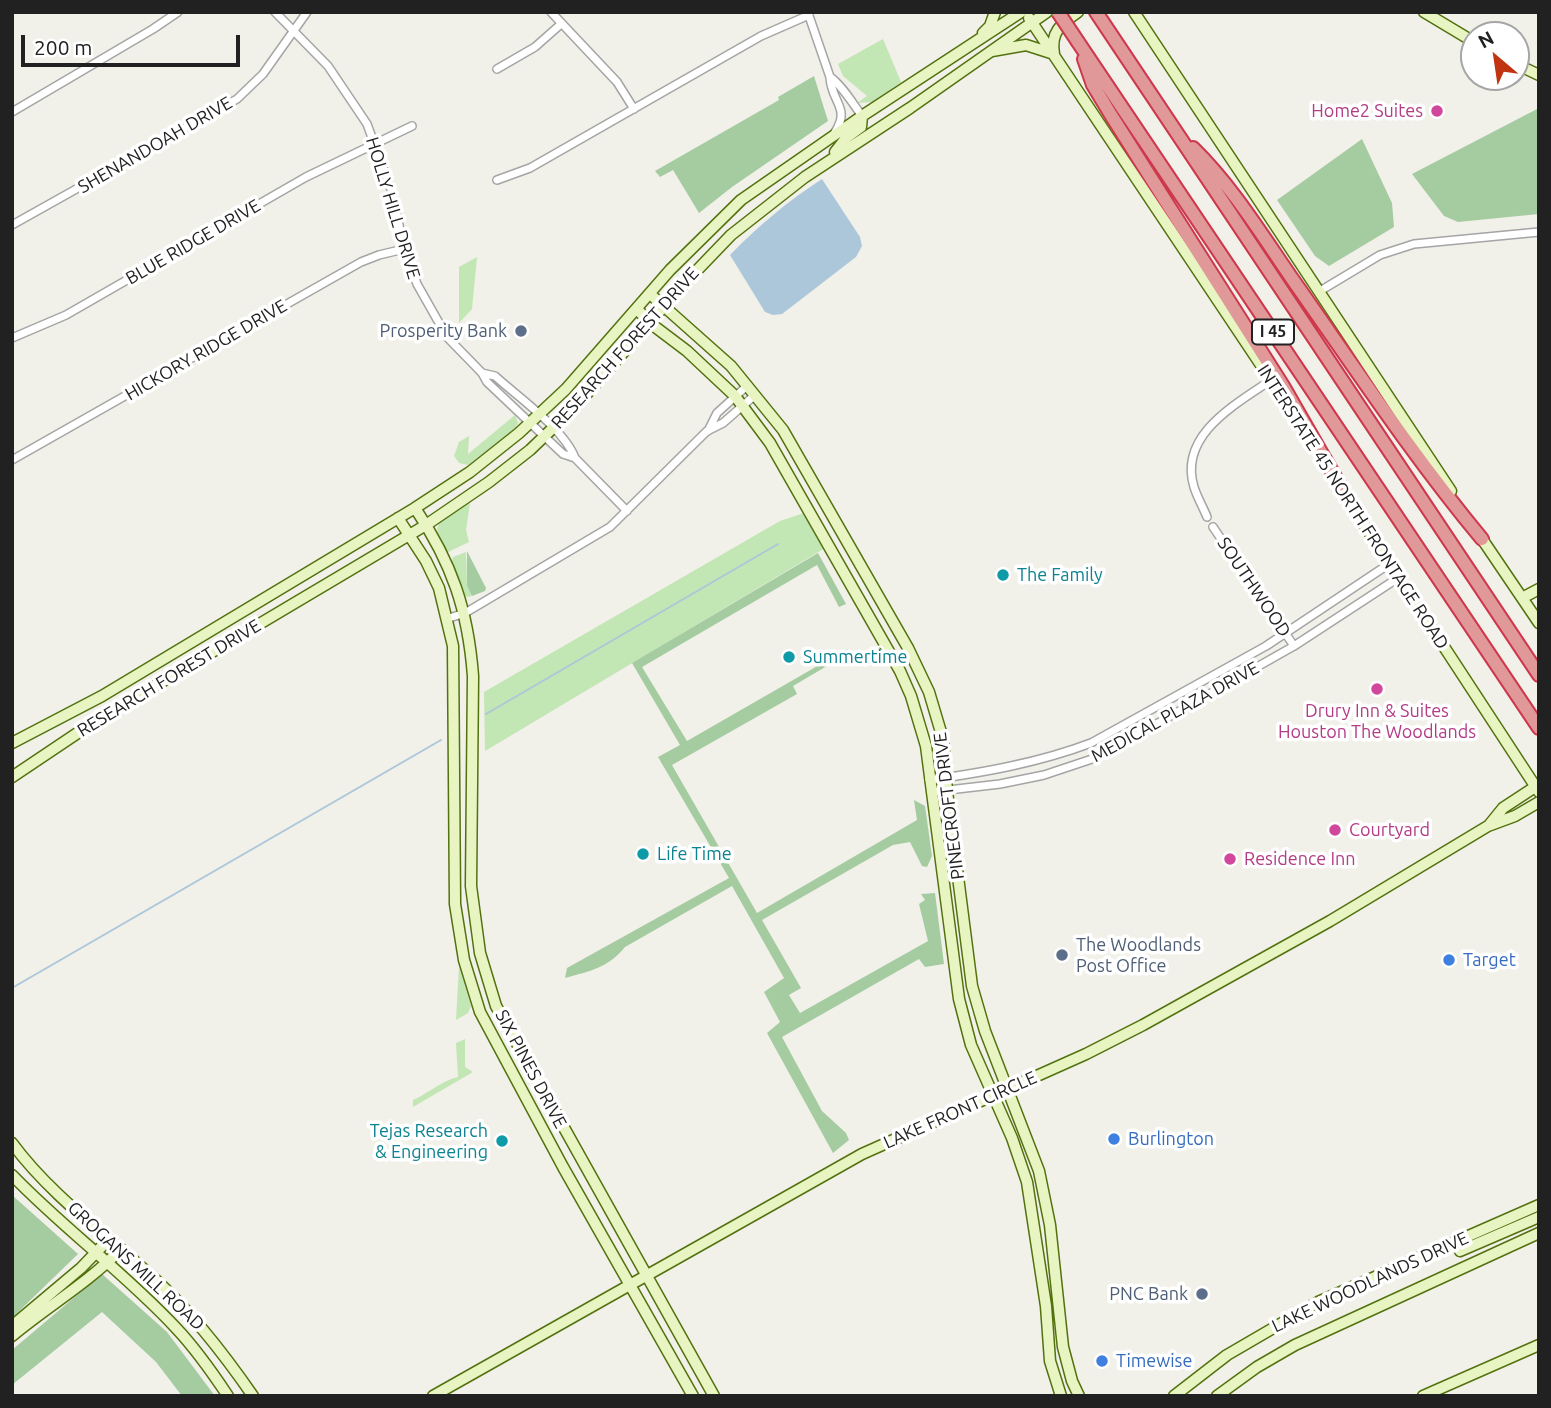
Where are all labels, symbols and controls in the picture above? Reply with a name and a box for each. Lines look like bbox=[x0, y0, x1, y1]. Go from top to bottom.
scale bar bbox=[24, 21, 243, 65]
north arrow bbox=[1460, 21, 1530, 91]
text: N bbox=[1474, 26, 1497, 52]
text: 200 m bbox=[34, 35, 92, 59]
street label: SHENANDOAH DRIVE bbox=[74, 92, 236, 198]
place label: Home2 Suites bbox=[1311, 100, 1423, 122]
marker: Home2 Suites bbox=[1429, 103, 1445, 119]
street label: HOLLY HILL DRIVE bbox=[361, 134, 425, 282]
street label: BLUE RIDGE DRIVE bbox=[122, 195, 264, 289]
street label: RESEARCH FOREST DRIVE bbox=[547, 263, 703, 433]
street label: HICKORY RIDGE DRIVE bbox=[121, 295, 291, 405]
place label: Prosperity Bank bbox=[379, 320, 507, 342]
road number: I 45 bbox=[1252, 320, 1294, 344]
marker: Prosperity Bank bbox=[513, 323, 529, 339]
street label: INTERSTATE 45 NORTH FRONTAGE ROAD bbox=[1253, 361, 1453, 653]
street label: SOUTHWOOD bbox=[1213, 533, 1295, 641]
place label: The Family bbox=[1017, 564, 1103, 586]
marker: The Family bbox=[995, 567, 1011, 583]
street label: RESEARCH FOREST DRIVE bbox=[73, 615, 265, 741]
place label: Summertime bbox=[803, 646, 907, 668]
marker: Summertime bbox=[781, 649, 797, 665]
street label: MEDICAL PLAZA DRIVE bbox=[1087, 657, 1263, 767]
marker: Drury Inn & Suites Houston The Woodlands bbox=[1369, 681, 1385, 697]
place label: Drury Inn & Suites Houston The Woodlands bbox=[1278, 700, 1476, 742]
street label: PINECROFT DRIVE bbox=[929, 731, 969, 881]
place label: Courtyard bbox=[1349, 819, 1430, 841]
marker: Courtyard bbox=[1327, 822, 1343, 838]
place label: Life Time bbox=[657, 843, 732, 865]
marker: Life Time bbox=[635, 846, 651, 862]
place label: Residence Inn bbox=[1244, 848, 1356, 870]
marker: Residence Inn bbox=[1222, 851, 1238, 867]
place label: The Woodlands Post Office bbox=[1076, 934, 1201, 976]
marker: The Woodlands Post Office bbox=[1054, 947, 1070, 963]
place label: Target bbox=[1463, 949, 1516, 971]
marker: Target bbox=[1441, 952, 1457, 968]
street label: SIX PINES DRIVE bbox=[491, 1006, 571, 1132]
street label: LAKE FRONT CIRCLE bbox=[880, 1067, 1040, 1153]
place label: Tejas Research & Engineering bbox=[370, 1120, 488, 1162]
place label: Burlington bbox=[1128, 1128, 1214, 1150]
marker: Burlington bbox=[1106, 1131, 1122, 1147]
marker: Tejas Research & Engineering bbox=[494, 1133, 510, 1149]
street label: GROGANS MILL ROAD bbox=[63, 1197, 209, 1335]
street label: LAKE WOODLANDS DRIVE bbox=[1268, 1227, 1472, 1337]
place label: PNC Bank bbox=[1109, 1283, 1188, 1305]
marker: PNC Bank bbox=[1194, 1286, 1210, 1302]
place label: Timewise bbox=[1116, 1350, 1192, 1372]
marker: Timewise bbox=[1094, 1353, 1110, 1369]

